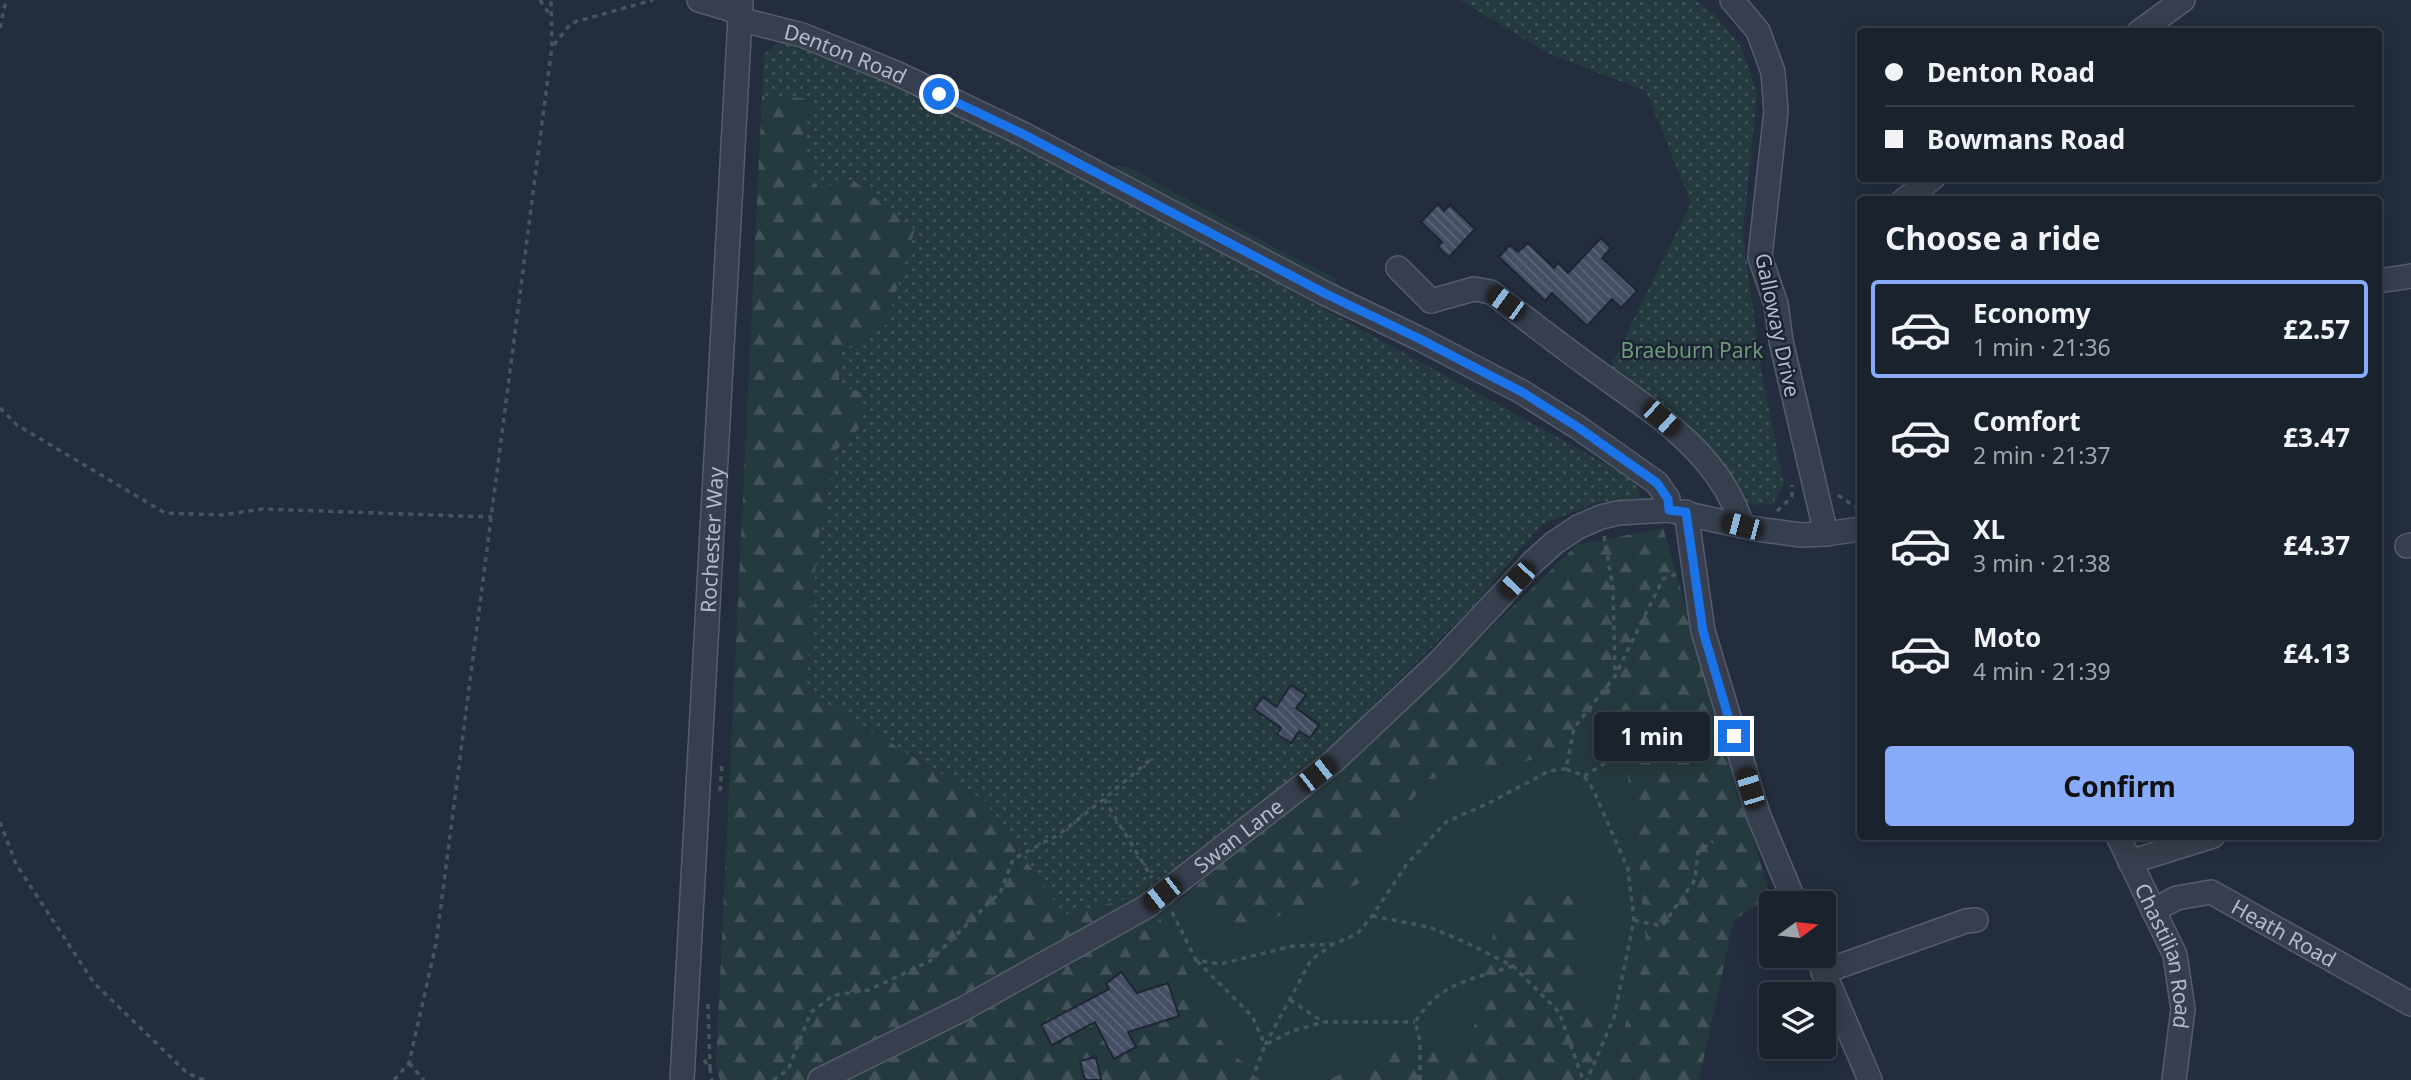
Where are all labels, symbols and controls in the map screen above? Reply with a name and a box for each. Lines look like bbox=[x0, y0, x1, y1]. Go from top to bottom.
street label: Denton Road bbox=[781, 17, 911, 90]
text: Denton Road bbox=[1927, 54, 2095, 90]
route start bbox=[923, 78, 955, 110]
text: Bowmans Road bbox=[1927, 121, 2125, 157]
text: Choose a ride bbox=[1885, 216, 2101, 259]
street label: Galloway Drive bbox=[1749, 250, 1807, 400]
car bbox=[1483, 282, 1530, 324]
text: Economy bbox=[1973, 295, 2091, 331]
icon: car bbox=[1889, 298, 1952, 361]
text: £2.57 bbox=[2283, 311, 2350, 347]
text: 1 min · 21:36 bbox=[1973, 331, 2111, 363]
park label: Braeburn Park bbox=[1621, 336, 1764, 364]
car bbox=[1639, 396, 1684, 440]
text: Comfort bbox=[1973, 403, 2081, 439]
icon: car bbox=[1889, 406, 1952, 469]
text: £3.47 bbox=[2283, 419, 2350, 455]
text: 2 min · 21:37 bbox=[1973, 439, 2111, 471]
street label: Rochester Way bbox=[694, 466, 729, 613]
car bbox=[1719, 510, 1766, 542]
text: XL bbox=[1973, 511, 2005, 547]
icon: car bbox=[1889, 514, 1952, 577]
text: £4.37 bbox=[2283, 527, 2350, 563]
text: 3 min · 21:38 bbox=[1973, 547, 2111, 579]
car bbox=[1495, 557, 1540, 603]
text: Moto bbox=[1973, 619, 2041, 655]
icon: car bbox=[1889, 622, 1952, 685]
text: £4.13 bbox=[2283, 635, 2350, 671]
text: 4 min · 21:39 bbox=[1973, 655, 2111, 687]
callout: 1 min bbox=[1594, 712, 1710, 760]
text: 1 min bbox=[1620, 720, 1684, 752]
route end bbox=[1718, 720, 1750, 752]
button: Confirm bbox=[1885, 746, 2354, 826]
car bbox=[1294, 753, 1341, 795]
car bbox=[1734, 765, 1767, 811]
street label: Swan Lane bbox=[1188, 792, 1289, 879]
car bbox=[1139, 873, 1186, 915]
street label: Chastilian Road bbox=[2129, 878, 2198, 1030]
north arrow bbox=[1759, 891, 1836, 968]
map controls bbox=[1759, 891, 1836, 1059]
street label: Heath Road bbox=[2227, 892, 2341, 973]
button: layers bbox=[1759, 982, 1836, 1059]

